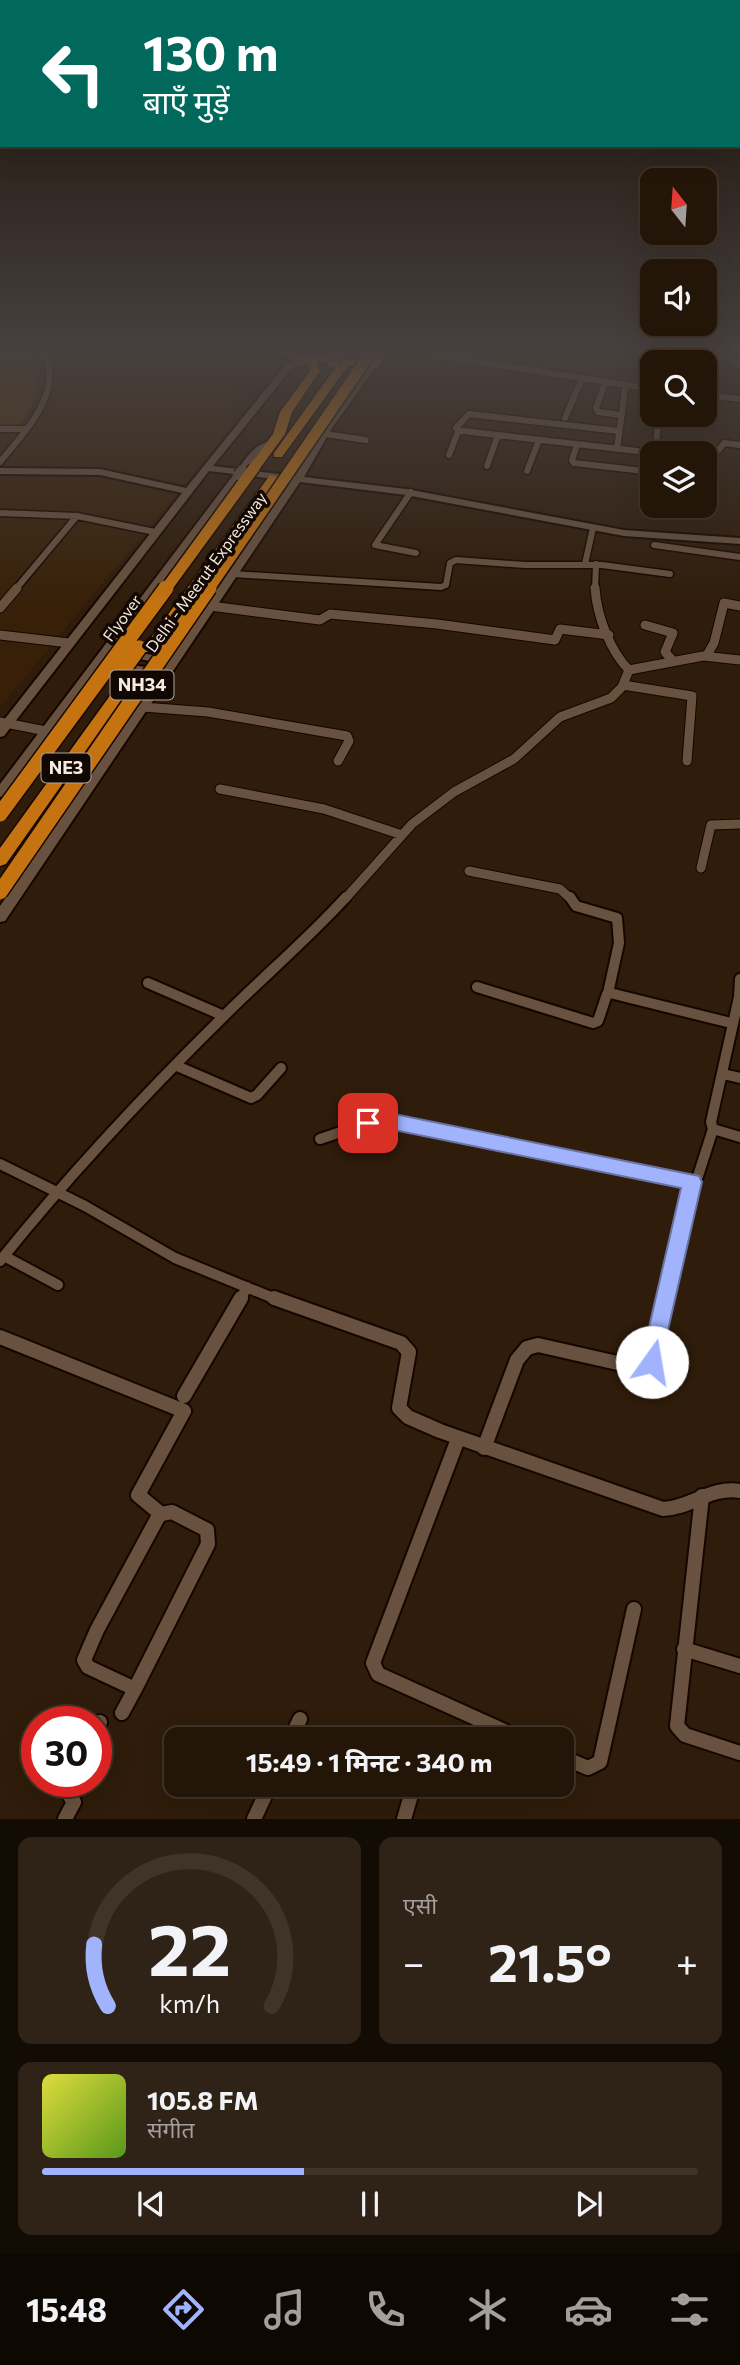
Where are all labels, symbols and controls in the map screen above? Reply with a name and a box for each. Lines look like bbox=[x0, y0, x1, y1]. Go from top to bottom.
text: 130 m bbox=[143, 21, 278, 81]
icon: left bbox=[28, 28, 119, 119]
text: बाएँ मुड़ें bbox=[143, 81, 230, 121]
north arrow bbox=[640, 168, 718, 245]
map controls bbox=[640, 168, 717, 518]
button: sound bbox=[640, 259, 717, 336]
button: search bbox=[640, 350, 717, 427]
button: layers bbox=[640, 441, 717, 518]
street label: Delhi - Meerut Expressway bbox=[141, 488, 270, 655]
street label: Flyover bbox=[98, 590, 145, 645]
road number: NH34 bbox=[110, 670, 174, 700]
road number: NE3 bbox=[42, 754, 90, 782]
pin bbox=[338, 1093, 398, 1153]
icon: arrive bbox=[349, 1104, 387, 1142]
position arrow bbox=[615, 1325, 689, 1399]
speed limit sign: 30 bbox=[21, 1706, 112, 1797]
text: 15:49 · 1 मिनट · 340 m bbox=[246, 1746, 492, 1777]
text: एसी bbox=[403, 1891, 437, 1919]
text: 22 bbox=[148, 1903, 231, 1992]
text: 21.5° bbox=[488, 1929, 612, 1993]
text: − bbox=[403, 1938, 425, 1985]
text: + bbox=[676, 1938, 698, 1985]
text: km/h bbox=[159, 1988, 220, 2018]
text: 105.8 FM bbox=[147, 2084, 258, 2115]
text: संगीत bbox=[147, 2115, 195, 2143]
icon: previous bbox=[132, 2185, 170, 2223]
icon: pause bbox=[351, 2185, 389, 2223]
icon: next bbox=[570, 2185, 608, 2223]
icon: directions bbox=[159, 2285, 208, 2334]
icon: music bbox=[260, 2285, 309, 2334]
icon: phone bbox=[361, 2285, 410, 2334]
icon: climate bbox=[463, 2285, 512, 2334]
icon: car bbox=[564, 2285, 613, 2334]
icon: filters bbox=[665, 2285, 714, 2334]
text: 15:48 bbox=[26, 2289, 107, 2329]

